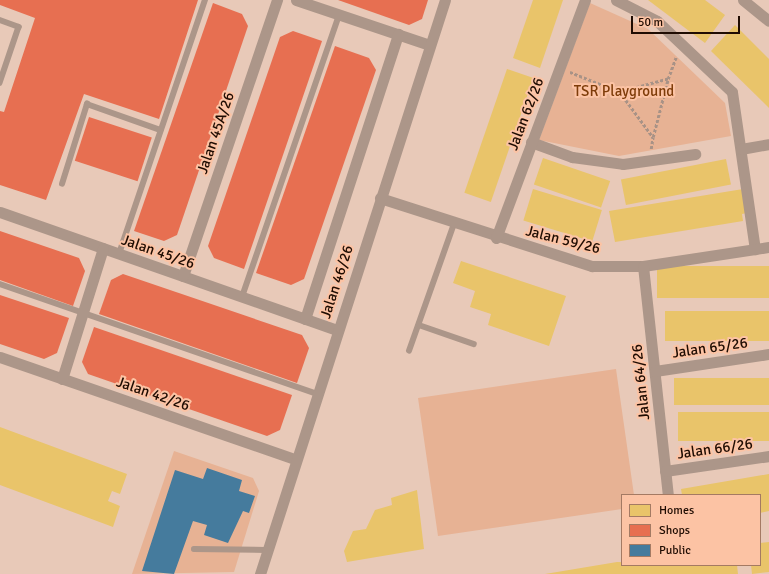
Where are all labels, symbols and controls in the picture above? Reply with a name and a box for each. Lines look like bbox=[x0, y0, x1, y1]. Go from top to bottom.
scale bar bbox=[633, 8, 742, 34]
text: 50 m bbox=[638, 15, 663, 30]
street label: Jalan 62/26 bbox=[504, 75, 548, 153]
park label: TSR Playground bbox=[574, 83, 674, 101]
street label: Jalan 45A/26 bbox=[194, 90, 238, 176]
street label: Jalan 59/26 bbox=[524, 222, 602, 258]
street label: Jalan 45/26 bbox=[119, 231, 197, 273]
street label: Jalan 46/26 bbox=[317, 243, 357, 321]
street label: Jalan 65/26 bbox=[671, 334, 749, 362]
street label: Jalan 64/26 bbox=[628, 343, 654, 421]
street label: Jalan 42/26 bbox=[114, 373, 192, 415]
street label: Jalan 66/26 bbox=[676, 435, 754, 463]
legend bbox=[621, 494, 761, 566]
text: Homes bbox=[659, 503, 694, 518]
text: Shops bbox=[659, 523, 690, 538]
text: Public bbox=[659, 543, 691, 558]

